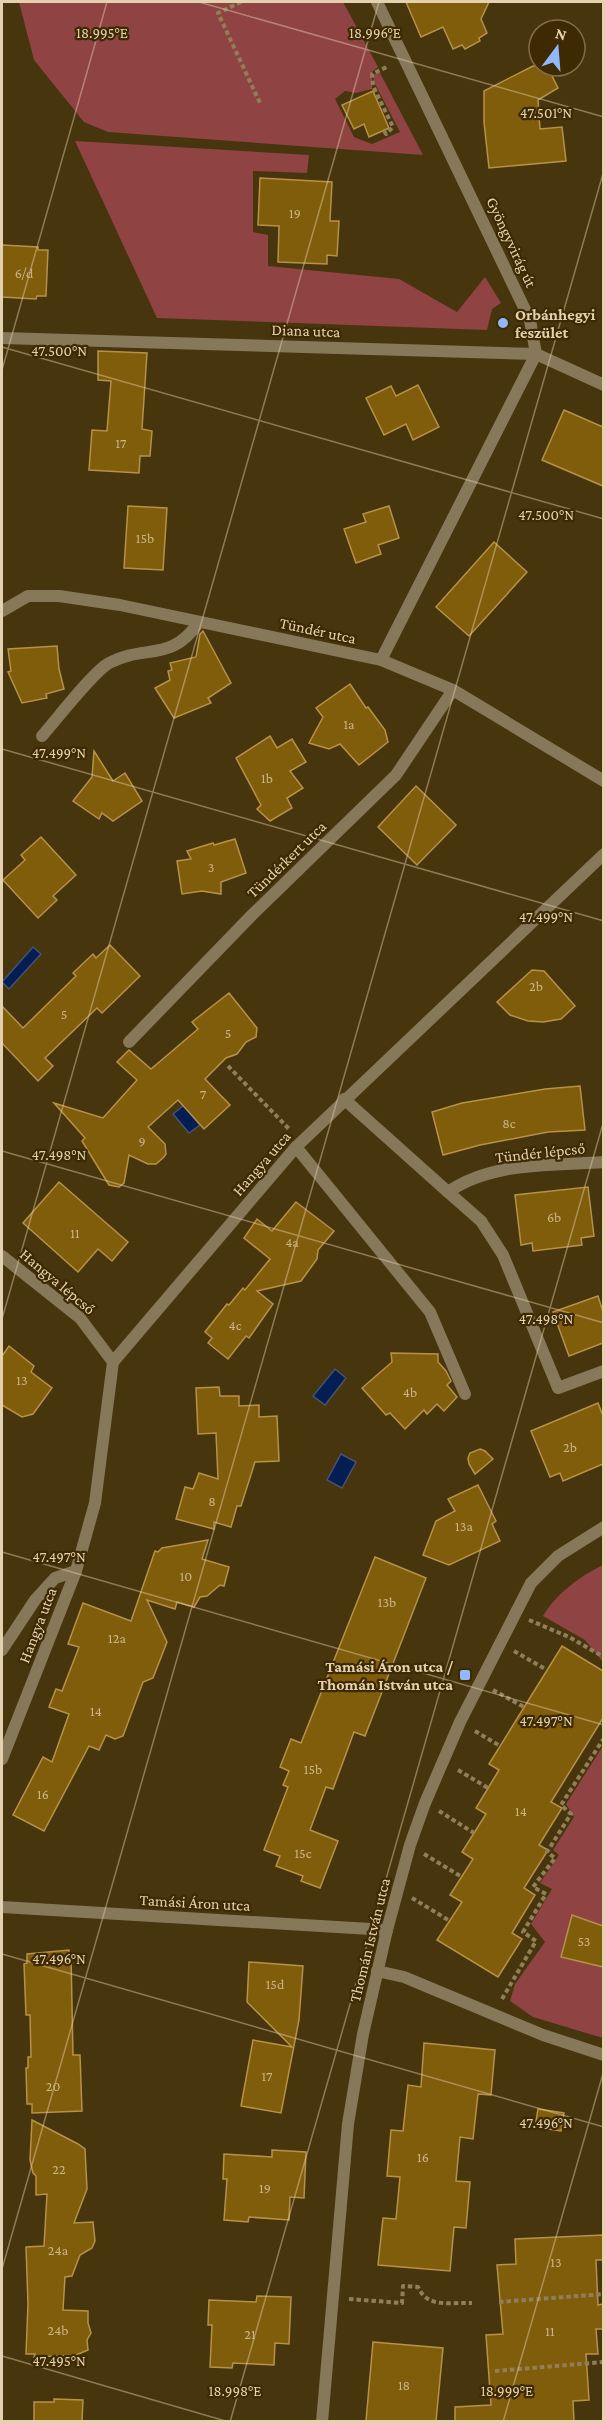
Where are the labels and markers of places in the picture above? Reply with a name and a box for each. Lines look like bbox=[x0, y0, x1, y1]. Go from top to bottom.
place label: Orbánhegyi feszület bbox=[515, 306, 596, 341]
marker: Orbánhegyi feszület bbox=[496, 316, 510, 330]
place label: Tamási Áron utca / Thomán István utca bbox=[318, 1658, 453, 1693]
marker: Tamási Áron utca / Thomán István utca bbox=[458, 1668, 472, 1682]

